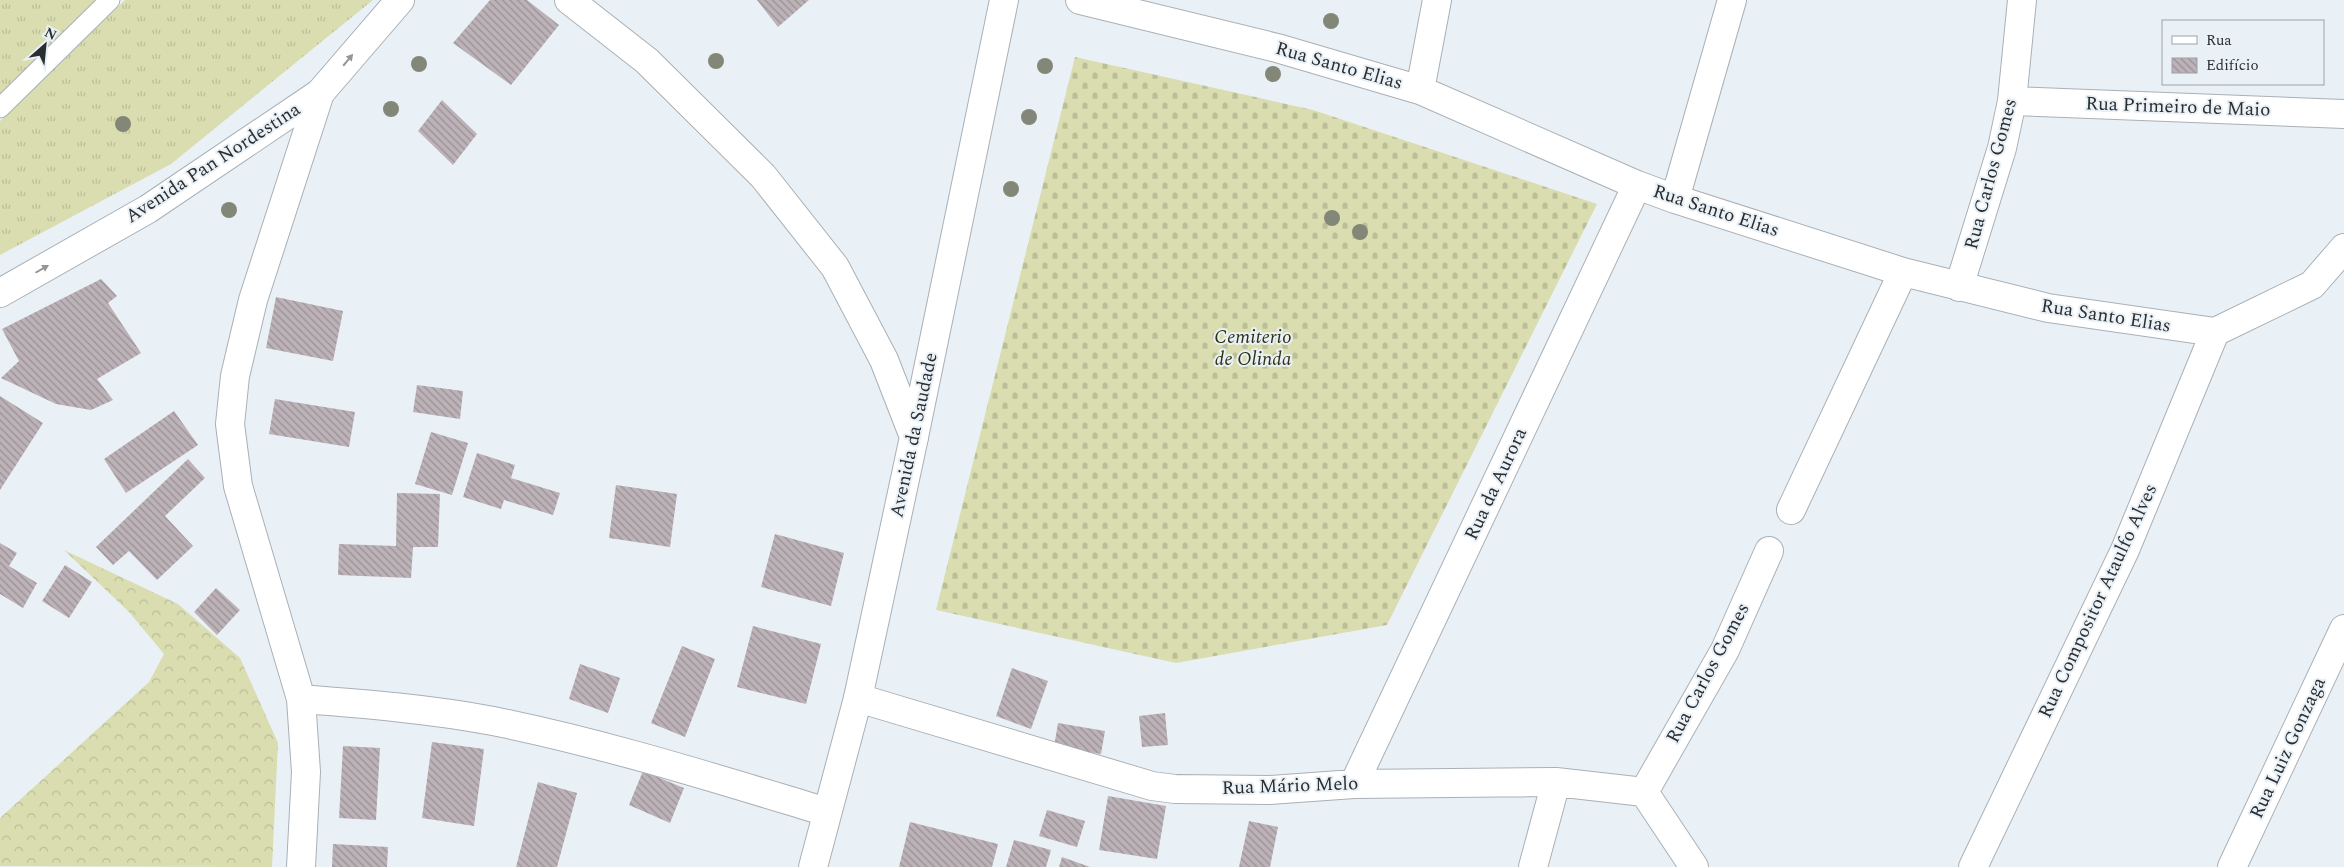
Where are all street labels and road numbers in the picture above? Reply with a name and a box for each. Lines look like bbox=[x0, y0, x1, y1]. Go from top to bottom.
street label: Rua Santo Elias bbox=[1272, 34, 1406, 98]
street label: Rua Primeiro de Maio bbox=[2085, 89, 2271, 125]
street label: Avenida Pan Nordestina bbox=[120, 95, 307, 231]
street label: Rua Carlos Gomes bbox=[1957, 95, 2025, 253]
street label: Rua Santo Elias bbox=[1649, 177, 1783, 245]
street label: Rua Santo Elias bbox=[2039, 291, 2173, 341]
street label: Avenida da Saudade bbox=[882, 350, 946, 520]
street label: Rua da Aurora bbox=[1457, 422, 1535, 545]
street label: Rua Compositor Ataulfo Alves bbox=[2031, 479, 2165, 723]
street label: Rua Carlos Gomes bbox=[1659, 598, 1757, 748]
street label: Rua Luiz Gonzaga bbox=[2242, 672, 2334, 824]
street label: Rua Mário Melo bbox=[1221, 769, 1359, 803]

